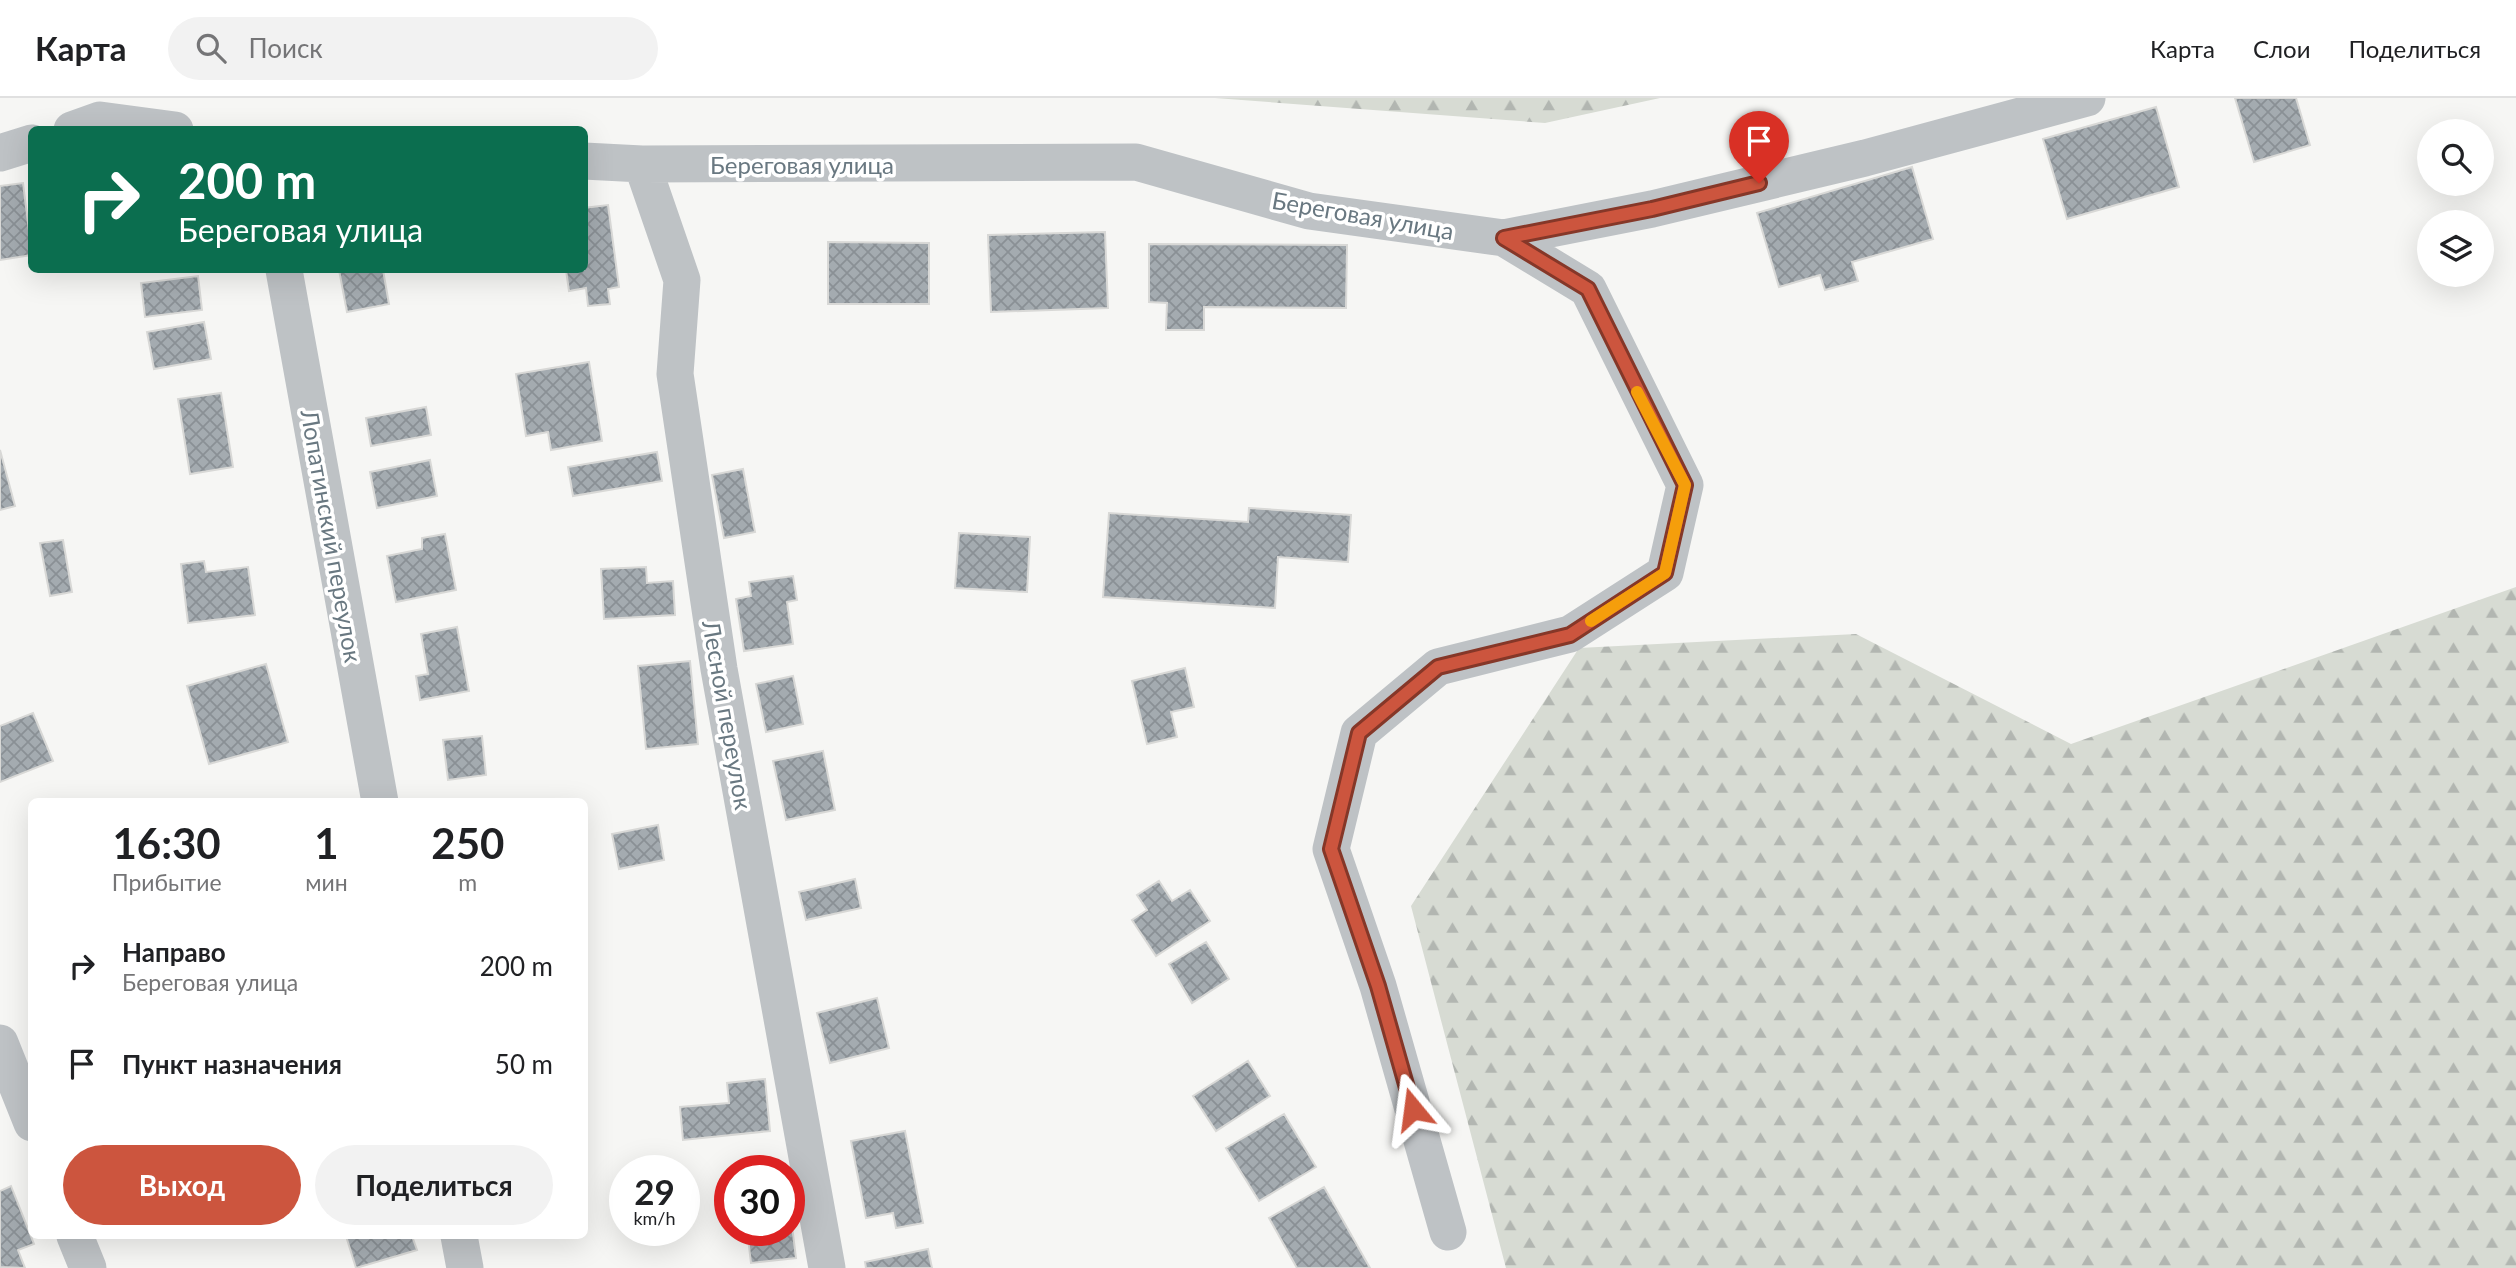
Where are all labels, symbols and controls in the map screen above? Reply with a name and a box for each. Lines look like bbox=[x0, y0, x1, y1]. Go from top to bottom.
search box bbox=[168, 17, 658, 80]
text: Карта bbox=[35, 28, 126, 68]
icon: search bbox=[192, 29, 230, 67]
text: Поиск bbox=[248, 32, 323, 64]
text: Карта bbox=[2150, 34, 2215, 63]
text: Слои bbox=[2253, 34, 2310, 63]
text: Поделиться bbox=[2348, 34, 2481, 63]
pin bbox=[1729, 111, 1789, 183]
map controls bbox=[2417, 119, 2494, 287]
button: search bbox=[2417, 119, 2494, 196]
icon: arrive bbox=[1740, 122, 1778, 160]
street label: Береговая улица bbox=[710, 150, 894, 179]
text: 200 m bbox=[178, 151, 316, 209]
icon: right bbox=[63, 154, 154, 245]
street label: Береговая улица bbox=[1270, 185, 1456, 245]
text: Береговая улица bbox=[178, 210, 423, 249]
button: layers bbox=[2417, 210, 2494, 287]
street label: Лопатинский переулок bbox=[295, 406, 369, 665]
street label: Лесной переулок bbox=[697, 617, 759, 812]
text: 16:30 bbox=[112, 818, 221, 868]
text: 1 bbox=[314, 818, 339, 868]
text: 250 bbox=[431, 818, 504, 868]
text: Прибытие bbox=[112, 868, 222, 896]
text: мин bbox=[305, 868, 348, 896]
text: m bbox=[458, 868, 477, 896]
text: Направо bbox=[122, 936, 226, 968]
icon: right bbox=[63, 947, 101, 985]
text: 200 m bbox=[480, 950, 553, 982]
text: Береговая улица bbox=[122, 968, 298, 996]
icon: arrive bbox=[63, 1045, 101, 1083]
text: Пункт назначения bbox=[122, 1048, 342, 1080]
text: 50 m bbox=[495, 1048, 553, 1080]
position arrow bbox=[1376, 1072, 1450, 1146]
button: Выход bbox=[63, 1145, 301, 1225]
button: Поделиться bbox=[315, 1145, 553, 1225]
speed limit sign: 30 bbox=[714, 1155, 805, 1246]
text: 29 bbox=[634, 1170, 675, 1212]
text: km/h bbox=[633, 1207, 676, 1229]

